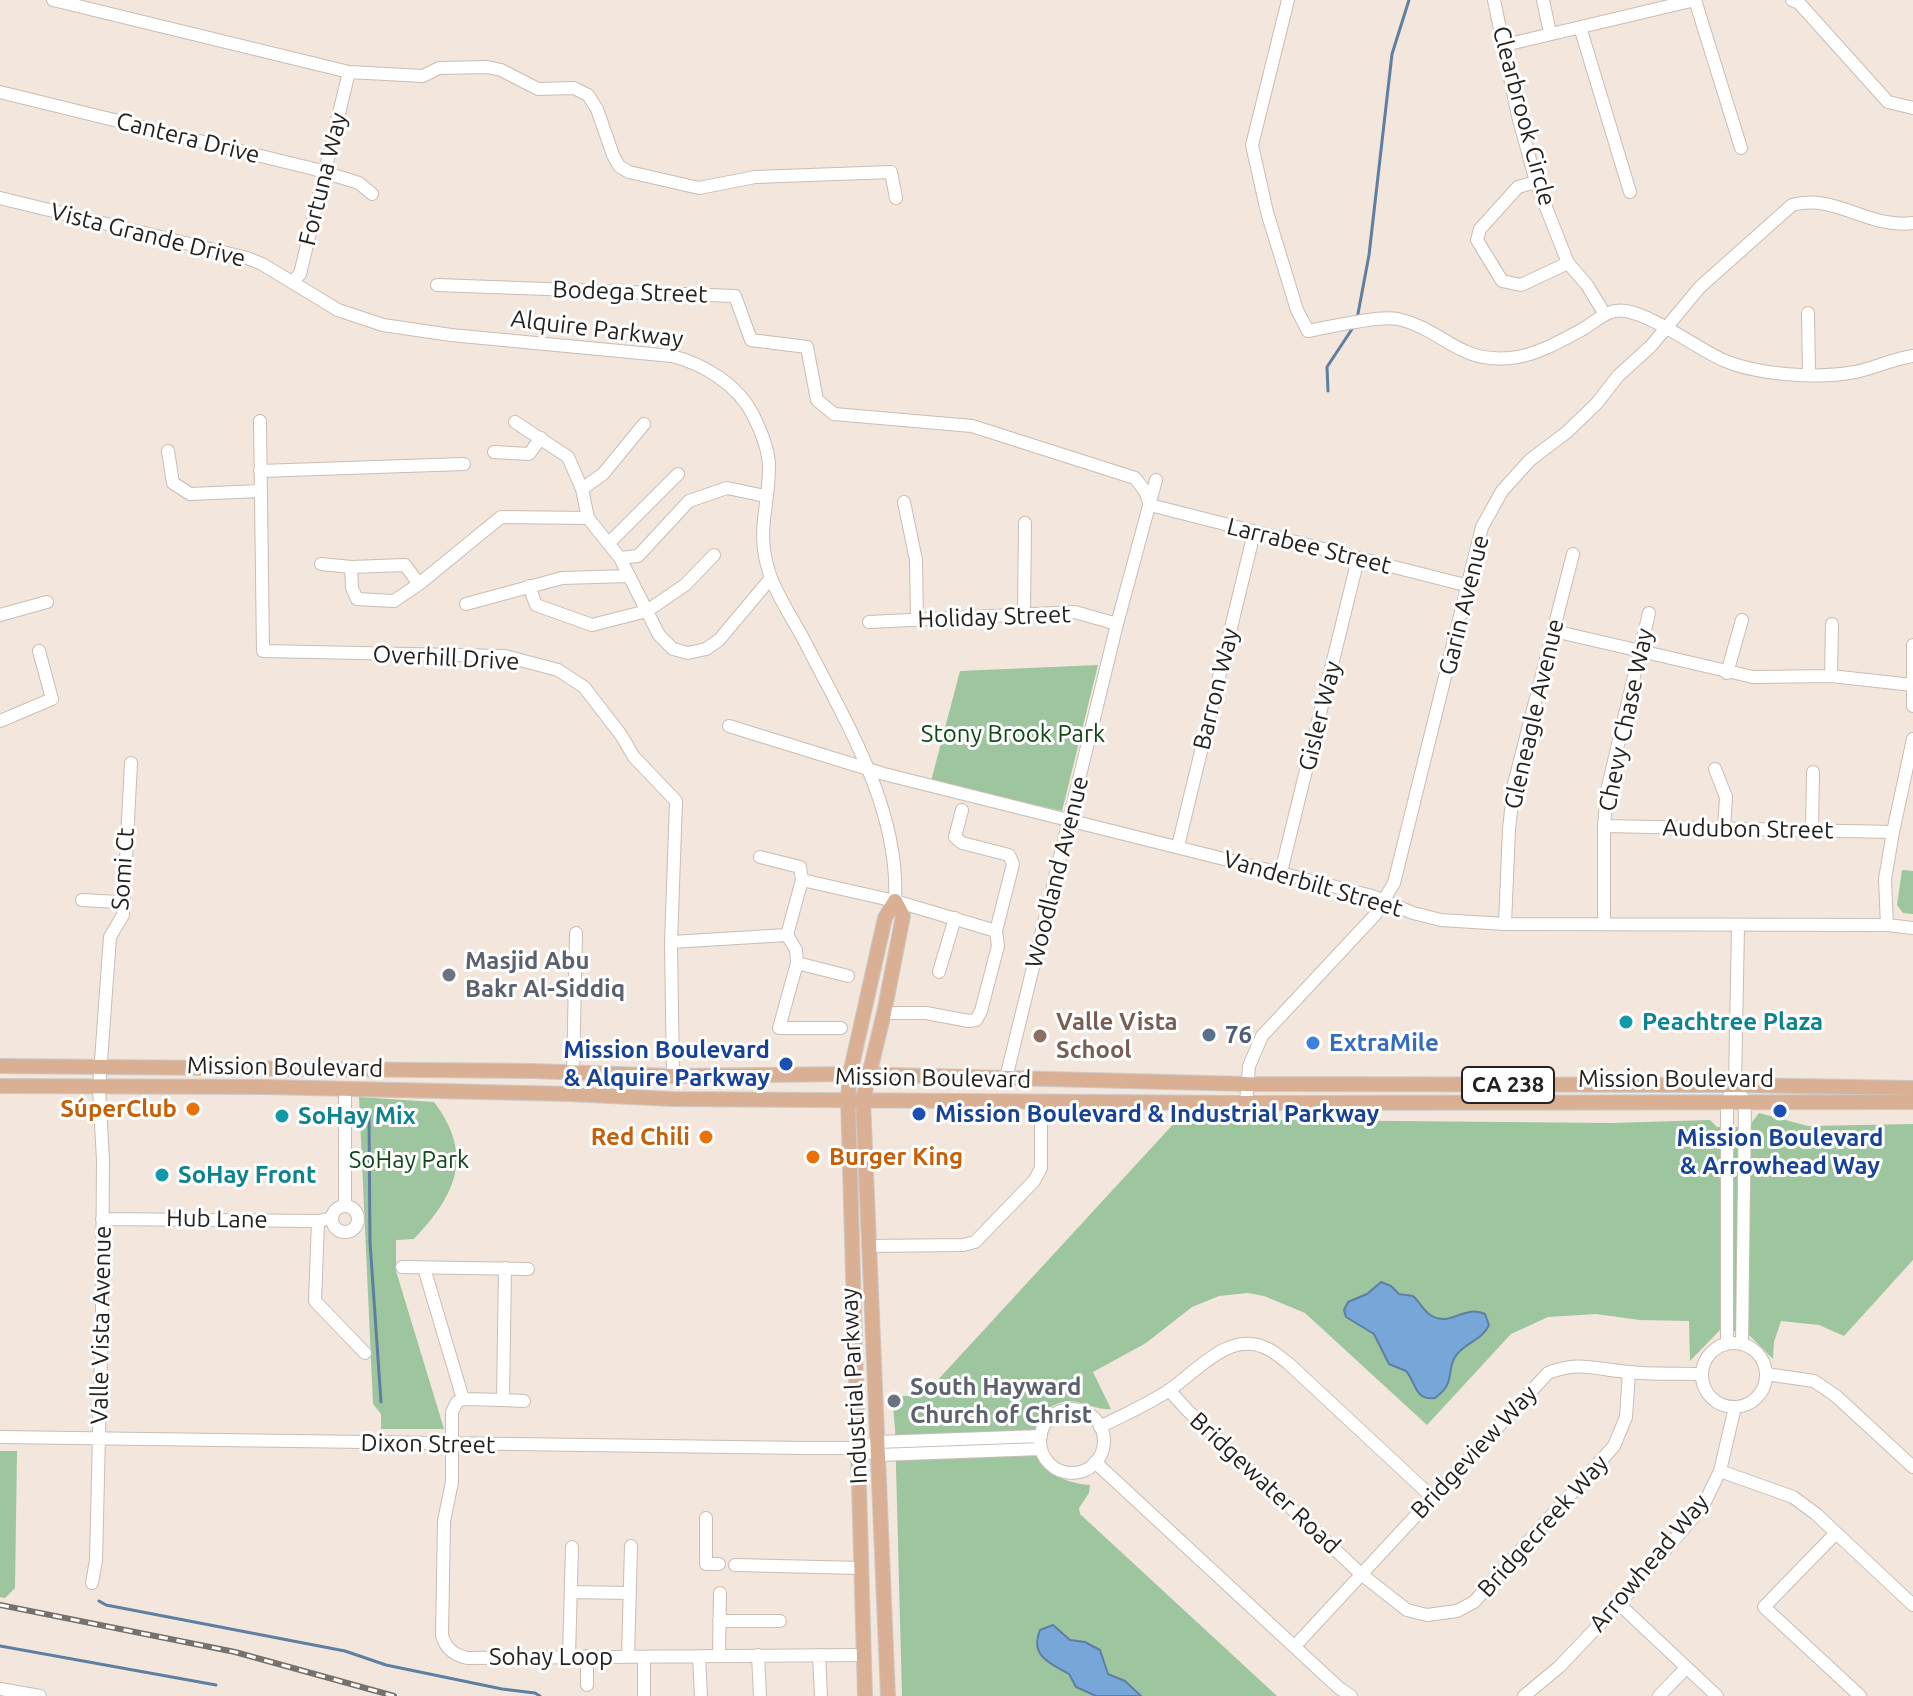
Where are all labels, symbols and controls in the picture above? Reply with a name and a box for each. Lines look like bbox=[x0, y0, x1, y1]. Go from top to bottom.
street label: Clearbrook Circle bbox=[1486, 23, 1562, 209]
street label: Cantera Drive bbox=[113, 106, 263, 170]
street label: Fortuna Way bbox=[293, 110, 353, 248]
street label: Vista Grande Drive bbox=[47, 197, 249, 273]
street label: Bodega Street bbox=[552, 275, 708, 309]
street label: Alquire Parkway bbox=[509, 304, 685, 354]
street label: Larrabee Street bbox=[1224, 512, 1394, 580]
street label: Garin Avenue bbox=[1433, 532, 1495, 678]
street label: Holiday Street bbox=[917, 600, 1071, 634]
street label: Gleneagle Avenue bbox=[1498, 616, 1570, 812]
street label: Barron Way bbox=[1187, 625, 1245, 753]
street label: Chevy Chase Way bbox=[1593, 626, 1659, 814]
street label: Overhill Drive bbox=[372, 640, 520, 676]
street label: Gisler Way bbox=[1292, 658, 1348, 774]
park label: Stony Brook Park bbox=[921, 720, 1105, 748]
street label: Woodland Avenue bbox=[1019, 773, 1095, 971]
street label: Audubon Street bbox=[1662, 813, 1834, 845]
street label: Somi Ct bbox=[106, 827, 140, 911]
street label: Vanderbilt Street bbox=[1220, 845, 1406, 923]
place label: Masjid Abu Bakr Al-Siddiq bbox=[465, 947, 625, 1003]
marker: Masjid Abu Bakr Al-Siddiq bbox=[440, 966, 458, 984]
place label: Valle Vista School bbox=[1056, 1008, 1178, 1064]
place label: Peachtree Plaza bbox=[1642, 1008, 1823, 1036]
marker: Peachtree Plaza bbox=[1617, 1013, 1635, 1031]
place label: 76 bbox=[1225, 1021, 1252, 1049]
marker: 76 bbox=[1200, 1026, 1218, 1044]
marker: Valle Vista School bbox=[1031, 1027, 1049, 1045]
place label: ExtraMile bbox=[1329, 1029, 1439, 1057]
marker: ExtraMile bbox=[1304, 1034, 1322, 1052]
place label: Mission Boulevard & Alquire Parkway bbox=[563, 1036, 770, 1092]
street label: Mission Boulevard bbox=[187, 1051, 383, 1083]
marker: Mission Boulevard & Alquire Parkway bbox=[777, 1055, 795, 1073]
street label: Mission Boulevard bbox=[835, 1062, 1031, 1094]
street label: Mission Boulevard bbox=[1578, 1065, 1774, 1093]
road number: CA 238 bbox=[1462, 1067, 1554, 1103]
place label: SúperClub bbox=[60, 1095, 177, 1123]
marker: SúperClub bbox=[184, 1100, 202, 1118]
place label: Mission Boulevard & Industrial Parkway bbox=[935, 1100, 1379, 1128]
place label: SoHay Mix bbox=[298, 1102, 416, 1130]
marker: Mission Boulevard & Arrowhead Way bbox=[1771, 1102, 1789, 1120]
marker: Mission Boulevard & Industrial Parkway bbox=[910, 1105, 928, 1123]
marker: SoHay Mix bbox=[273, 1107, 291, 1125]
place label: Red Chili bbox=[591, 1123, 690, 1151]
place label: Mission Boulevard & Arrowhead Way bbox=[1677, 1124, 1883, 1180]
marker: Red Chili bbox=[697, 1128, 715, 1146]
place label: Burger King bbox=[829, 1143, 963, 1171]
park label: SoHay Park bbox=[349, 1146, 469, 1174]
marker: Burger King bbox=[804, 1148, 822, 1166]
place label: SoHay Front bbox=[178, 1161, 316, 1189]
marker: SoHay Front bbox=[153, 1166, 171, 1184]
street label: Hub Lane bbox=[166, 1204, 268, 1234]
street label: Valle Vista Avenue bbox=[85, 1225, 117, 1425]
street label: Industrial Parkway bbox=[834, 1287, 874, 1485]
place label: South Hayward Church of Christ bbox=[910, 1373, 1092, 1429]
street label: Bridgeview Way bbox=[1405, 1379, 1543, 1525]
marker: South Hayward Church of Christ bbox=[885, 1392, 903, 1410]
street label: Bridgewater Road bbox=[1184, 1406, 1346, 1560]
street label: Dixon Street bbox=[360, 1428, 496, 1460]
street label: Bridgecreek Way bbox=[1472, 1449, 1614, 1603]
street label: Arrowhead Way bbox=[1583, 1488, 1715, 1638]
street label: Sohay Loop bbox=[489, 1643, 613, 1671]

